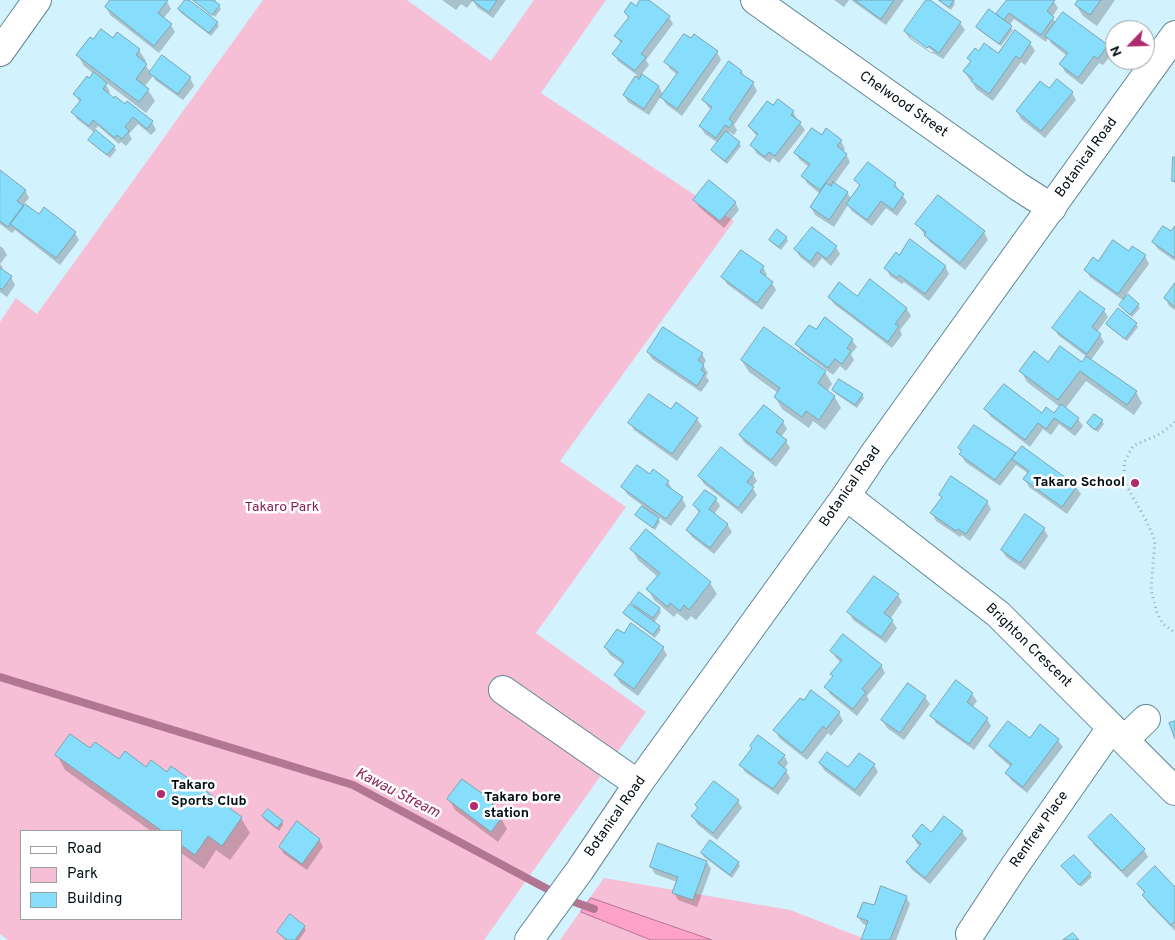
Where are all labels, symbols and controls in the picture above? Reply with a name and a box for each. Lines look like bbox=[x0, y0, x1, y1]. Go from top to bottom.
north arrow bbox=[1105, 20, 1155, 70]
text: N bbox=[1107, 43, 1127, 59]
street label: Chelwood Street bbox=[856, 68, 950, 142]
street label: Botanical Road bbox=[1052, 115, 1122, 201]
street label: Botanical Road bbox=[817, 443, 885, 531]
place label: Takaro School bbox=[1033, 475, 1125, 491]
marker: Takaro School bbox=[1129, 477, 1141, 489]
park label: Takaro Park bbox=[245, 500, 319, 516]
street label: Brighton Crescent bbox=[981, 601, 1075, 691]
water label: Kawau Stream bbox=[352, 765, 442, 823]
street label: Botanical Road bbox=[582, 773, 650, 861]
place label: Takaro Sports Club bbox=[171, 778, 247, 810]
marker: Takaro Sports Club bbox=[155, 788, 167, 800]
street label: Renfrew Place bbox=[1007, 788, 1073, 872]
place label: Takaro bore station bbox=[484, 790, 561, 822]
marker: Takaro bore station bbox=[468, 800, 480, 812]
legend bbox=[20, 830, 182, 920]
text: Road bbox=[67, 840, 102, 859]
text: Park bbox=[67, 865, 98, 884]
text: Building bbox=[67, 890, 122, 909]

